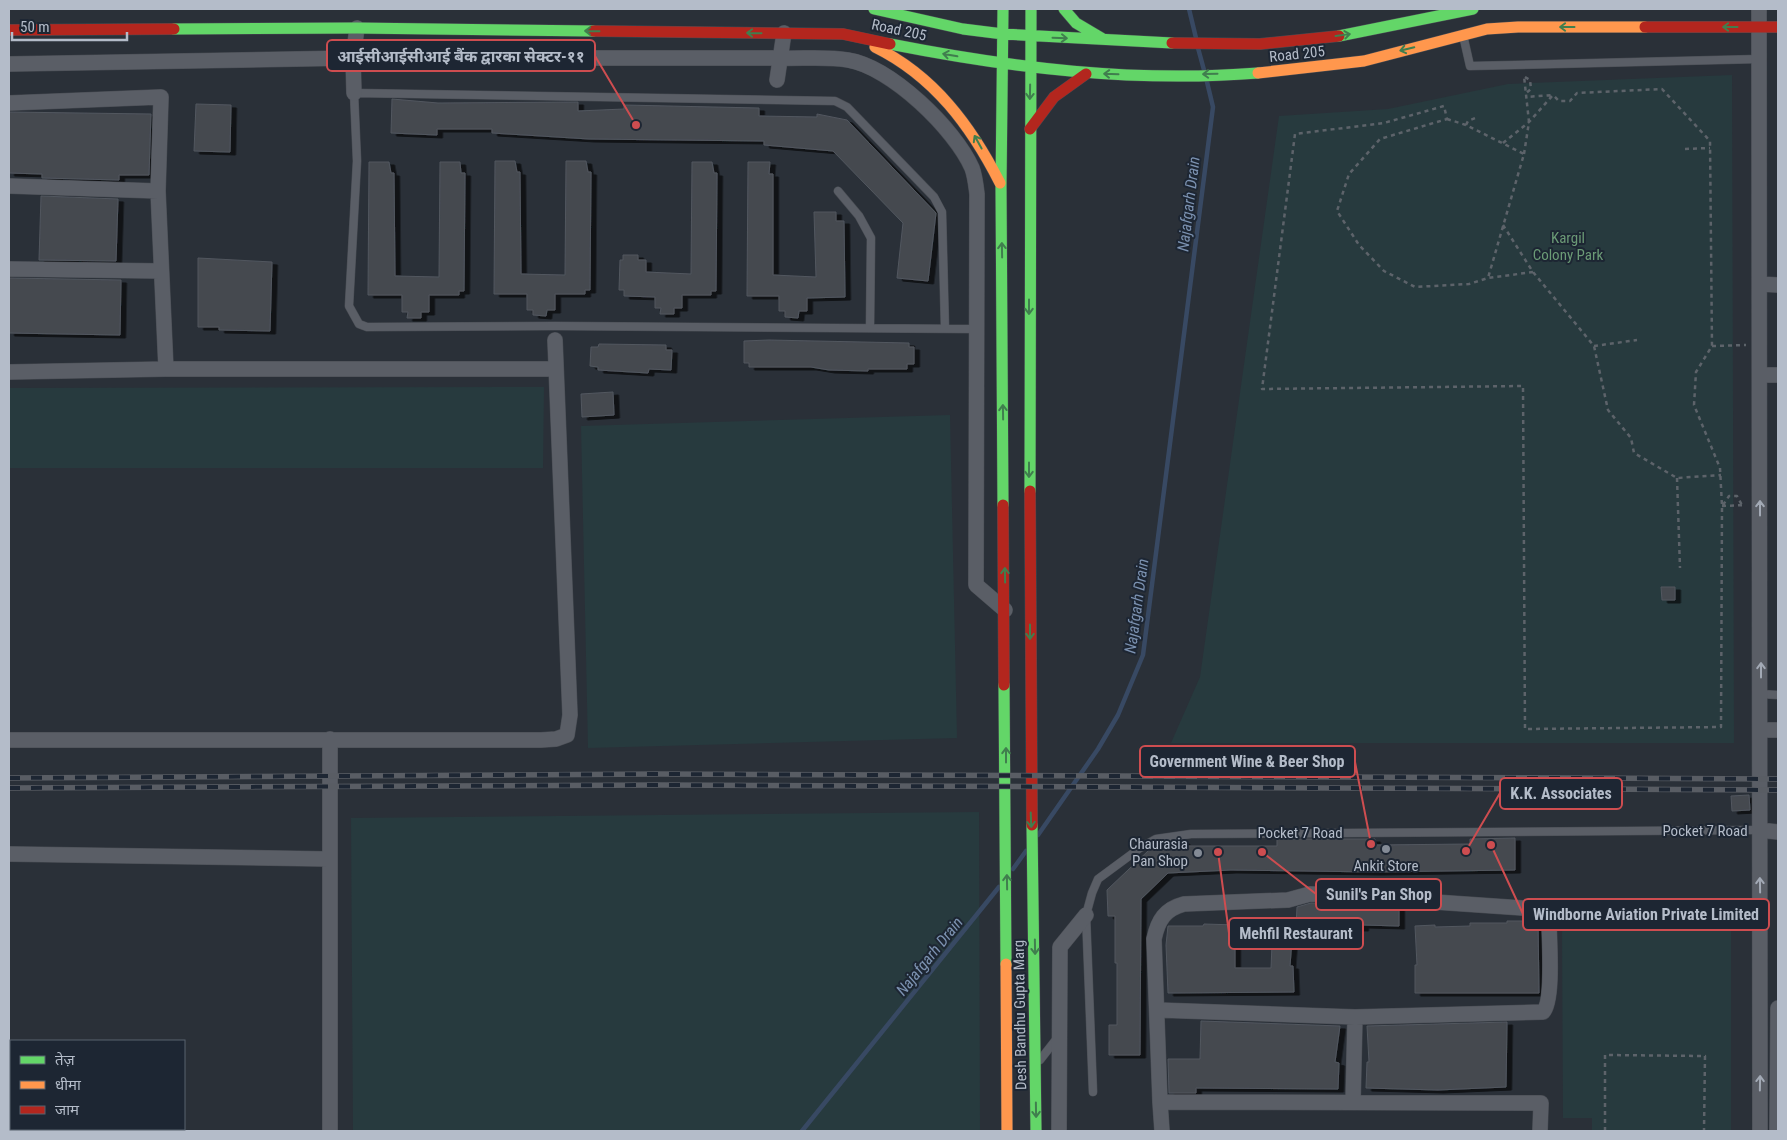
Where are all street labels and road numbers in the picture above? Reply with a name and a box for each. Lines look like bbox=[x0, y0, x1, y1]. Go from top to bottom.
street label: Road 205 bbox=[870, 15, 928, 45]
street label: Road 205 bbox=[1268, 42, 1326, 66]
street label: Pocket 7 Road bbox=[1662, 822, 1748, 840]
street label: Pocket 7 Road bbox=[1257, 824, 1343, 842]
street label: Desh Bandhu Gupta Marg bbox=[1010, 940, 1030, 1090]

